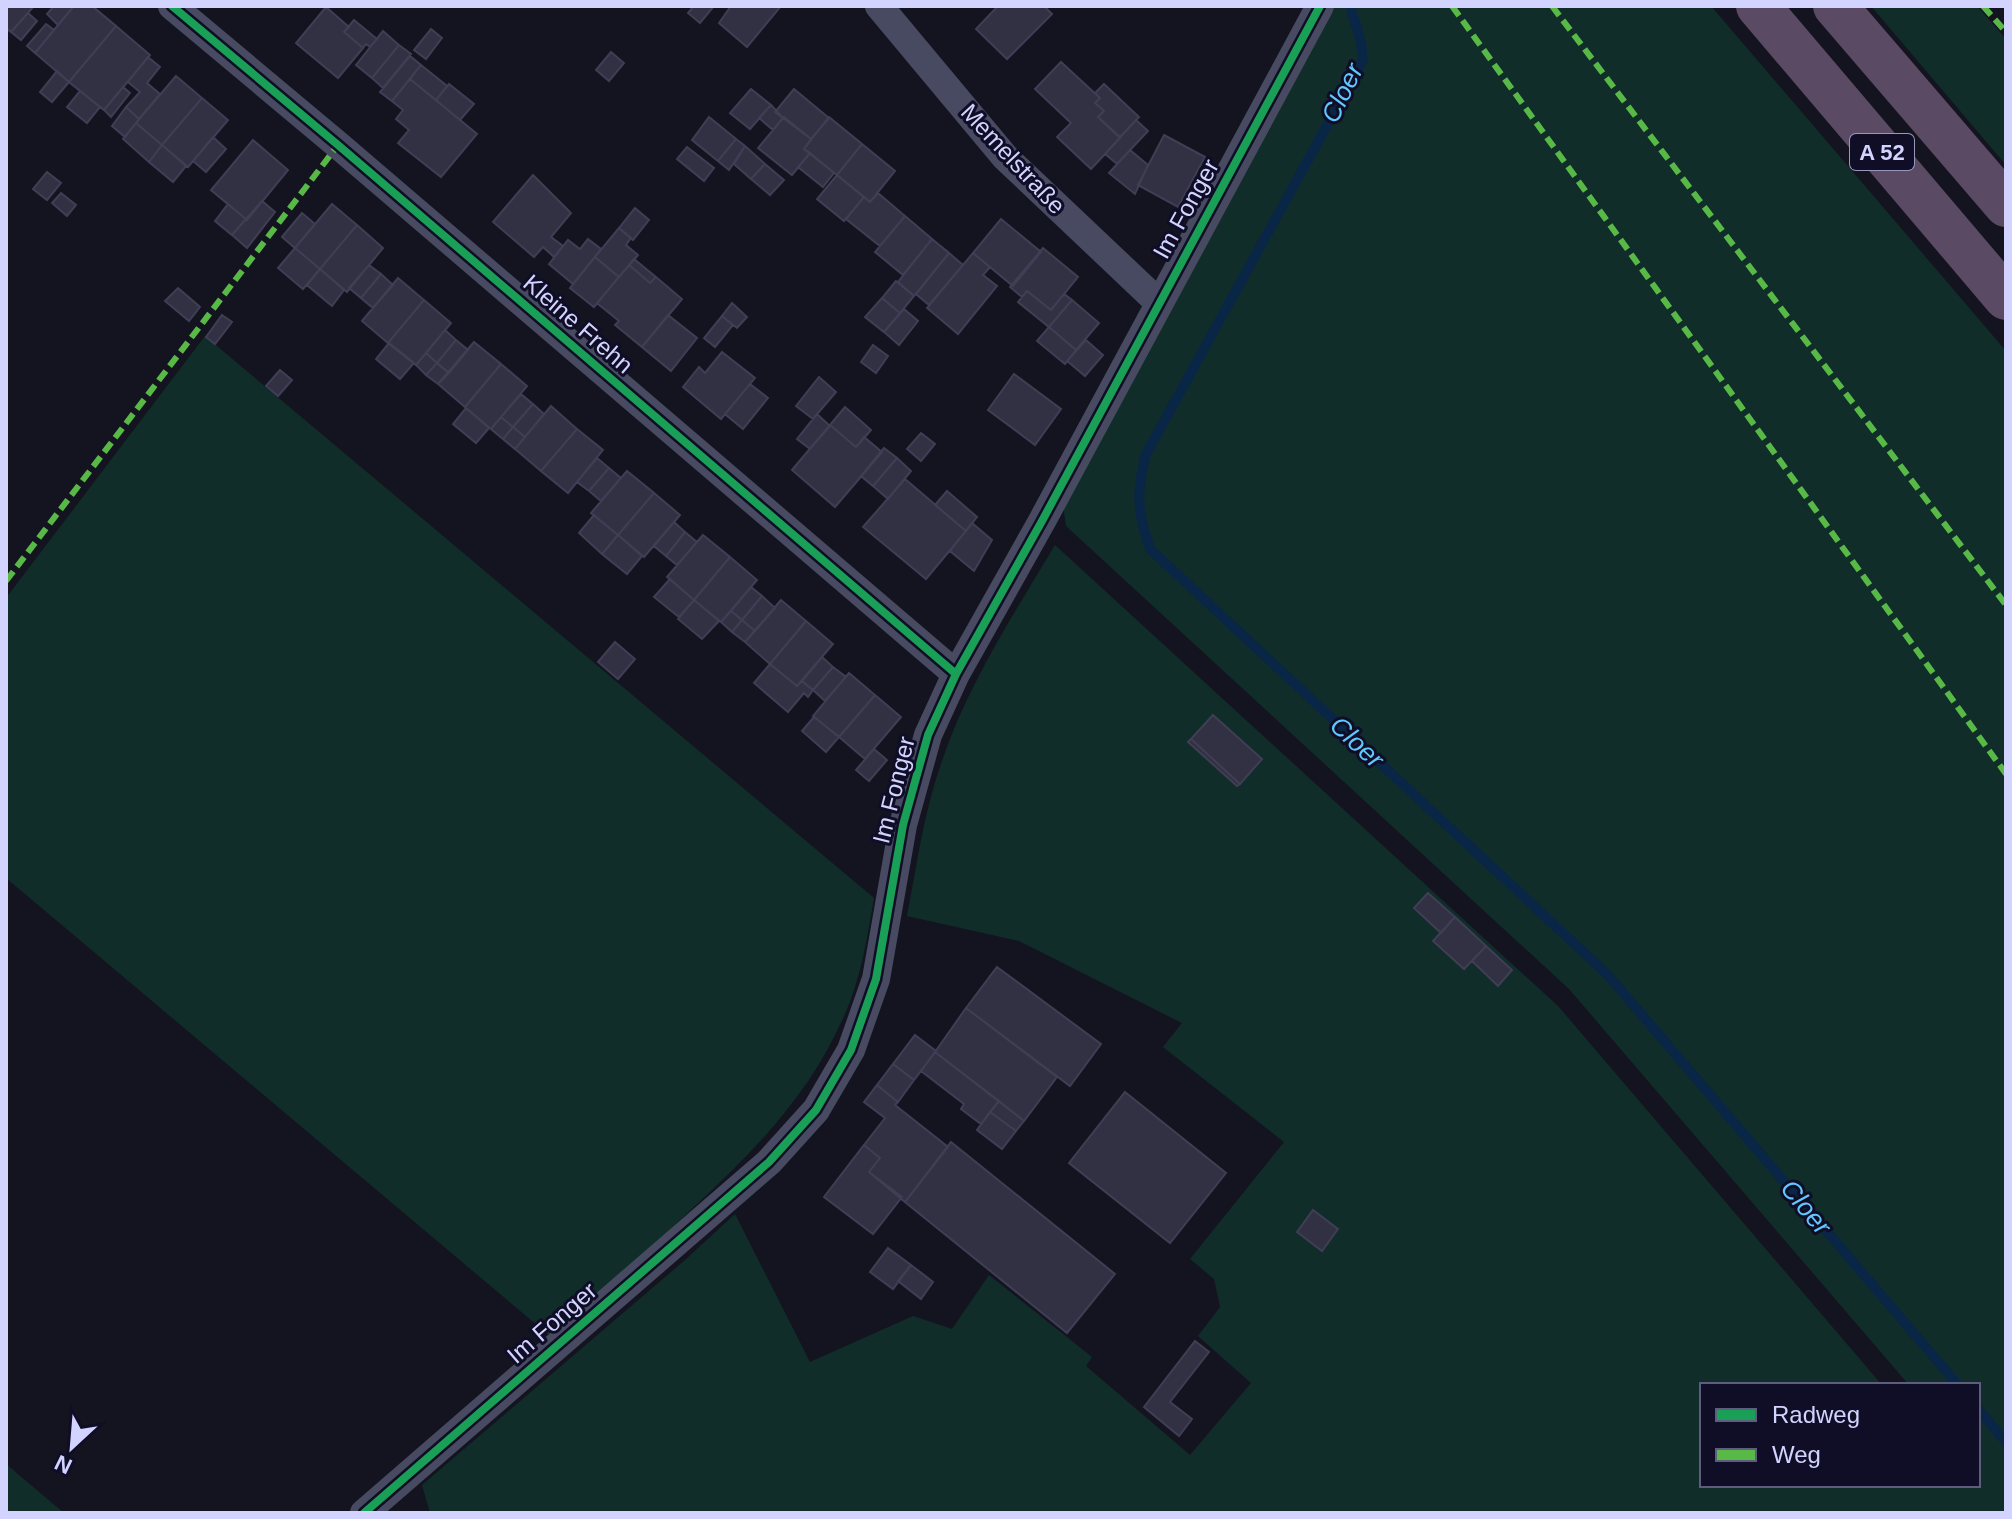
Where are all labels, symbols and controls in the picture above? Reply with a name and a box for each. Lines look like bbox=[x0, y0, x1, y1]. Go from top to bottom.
water label: Cloer bbox=[1315, 57, 1370, 128]
street label: Memelstraße bbox=[956, 98, 1071, 219]
road number: A 52 bbox=[1850, 134, 1914, 170]
street label: Im Fonger bbox=[1147, 154, 1224, 263]
street label: Kleine Frehn bbox=[518, 269, 639, 378]
water label: Cloer bbox=[1324, 710, 1391, 775]
street label: Im Fonger bbox=[867, 734, 920, 846]
water label: Cloer bbox=[1775, 1174, 1838, 1241]
street label: Im Fonger bbox=[502, 1277, 602, 1369]
legend bbox=[1700, 1383, 1980, 1487]
text: Radweg bbox=[1772, 1401, 1860, 1428]
north arrow bbox=[32, 1407, 112, 1487]
text: Weg bbox=[1772, 1441, 1821, 1468]
text: N bbox=[51, 1450, 76, 1479]

